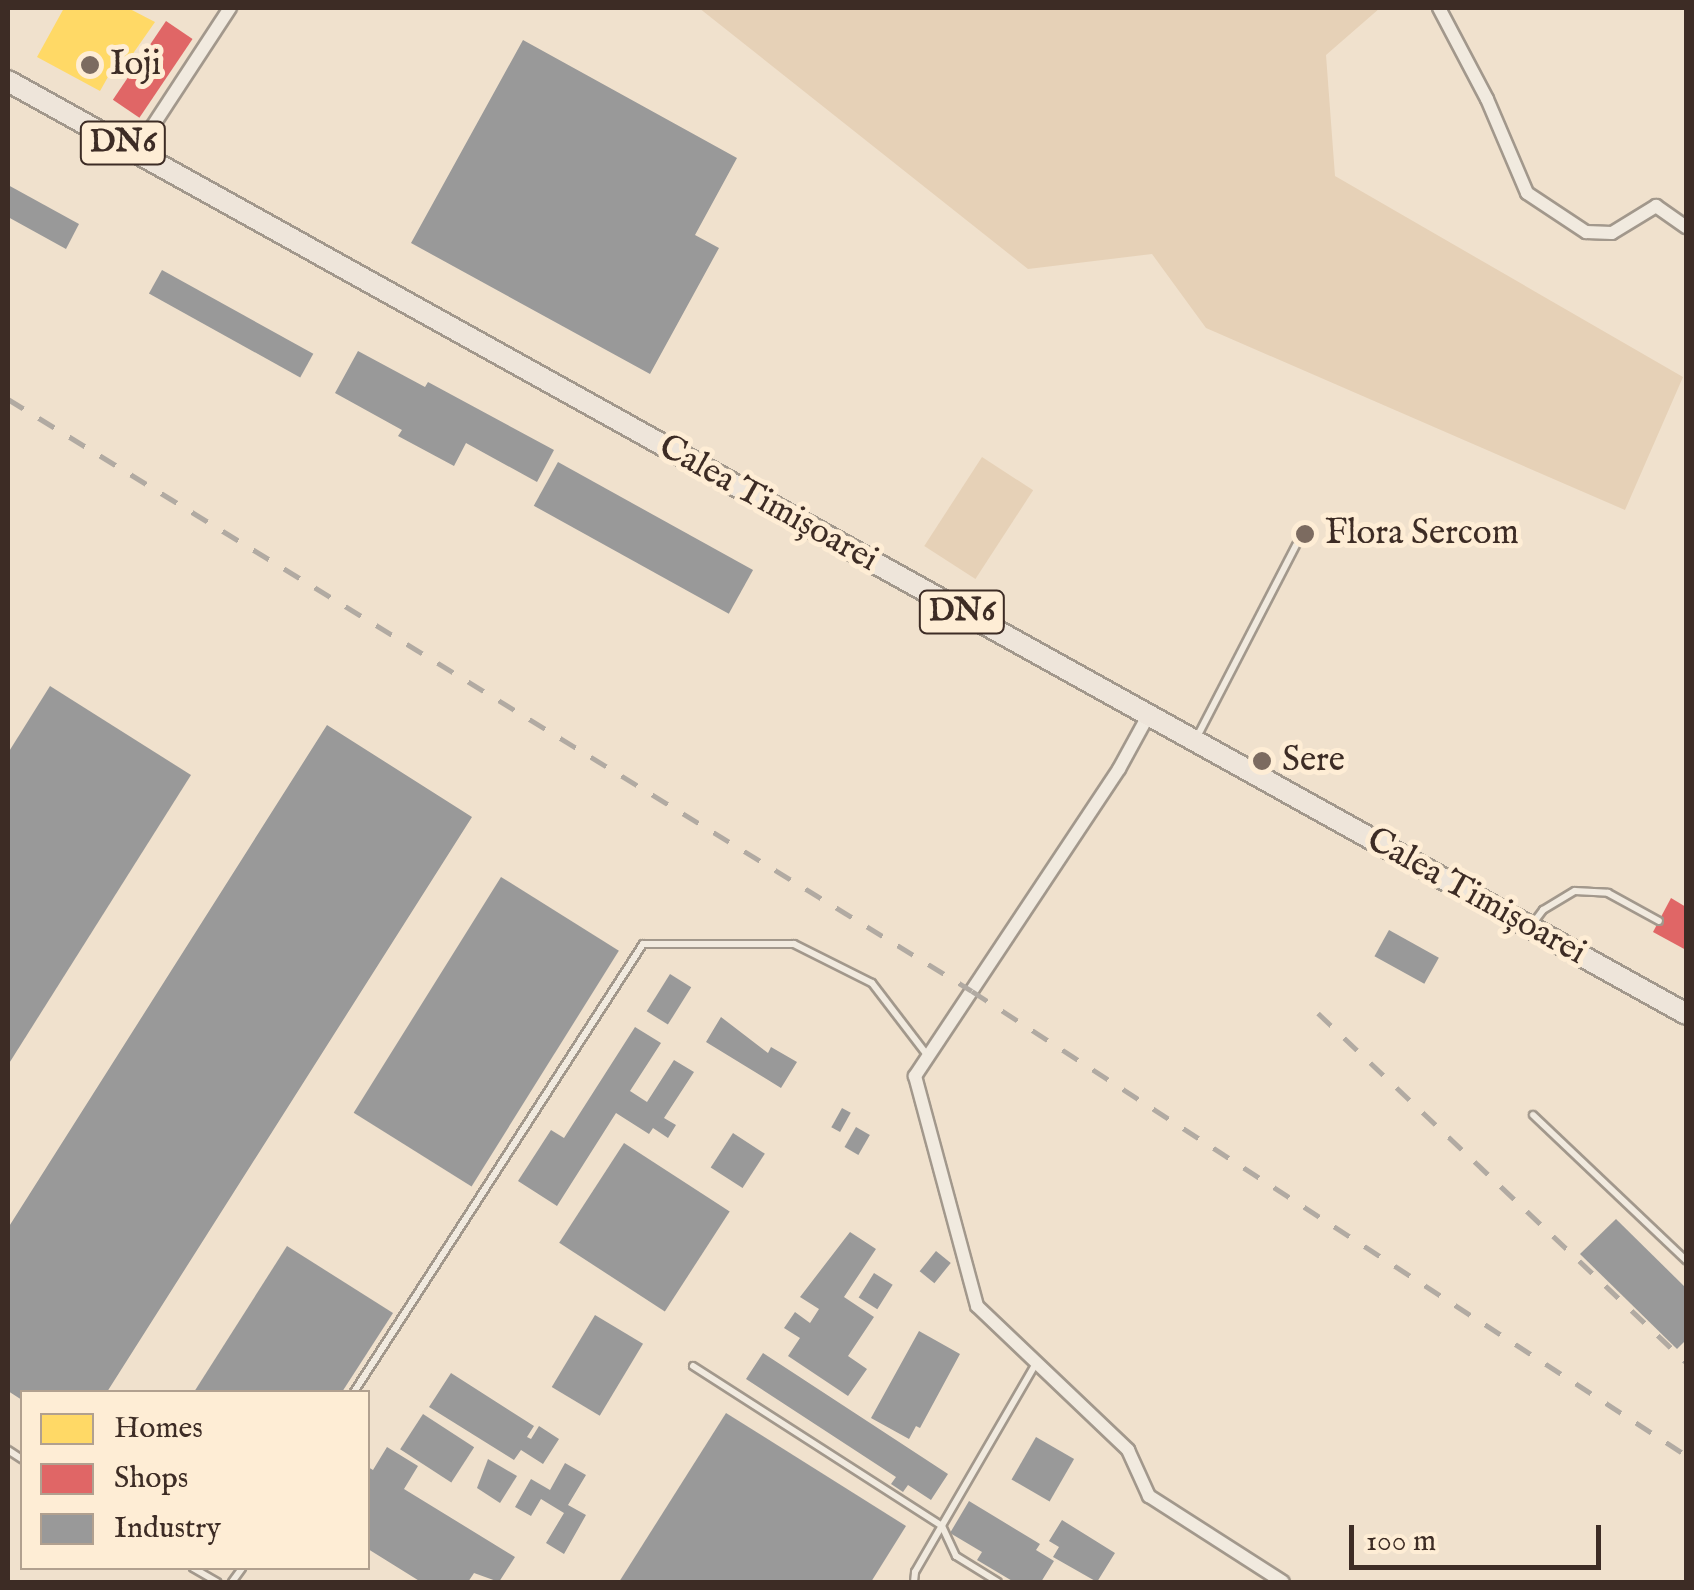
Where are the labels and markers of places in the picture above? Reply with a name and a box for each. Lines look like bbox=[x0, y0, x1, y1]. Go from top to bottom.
place label: Ioji bbox=[110, 44, 161, 86]
marker: Ioji bbox=[79, 54, 101, 76]
place label: Flora Sercom bbox=[1325, 513, 1519, 555]
marker: Flora Sercom bbox=[1294, 523, 1316, 545]
place label: Sere bbox=[1282, 740, 1345, 782]
marker: Sere bbox=[1251, 750, 1273, 772]

